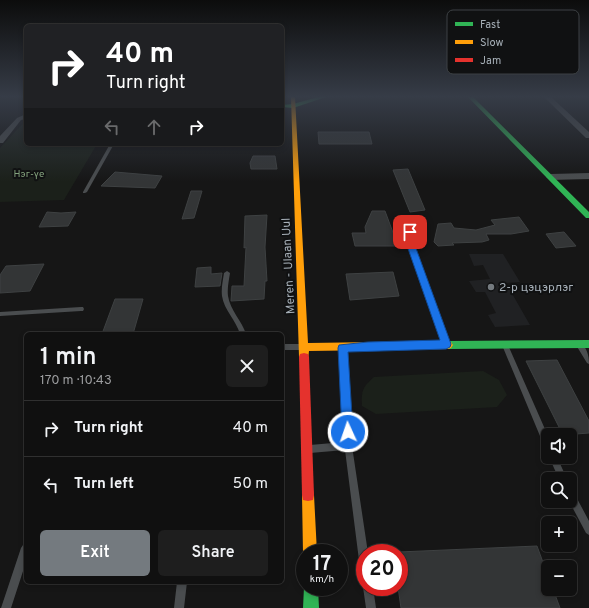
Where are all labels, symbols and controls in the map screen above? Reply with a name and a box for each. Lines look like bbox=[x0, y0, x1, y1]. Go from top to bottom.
legend bbox=[447, 10, 579, 74]
text: Fast bbox=[480, 18, 500, 32]
text: Slow bbox=[480, 36, 503, 50]
text: 40 m bbox=[106, 37, 174, 73]
icon: right bbox=[40, 40, 92, 92]
text: Jam bbox=[480, 54, 501, 68]
text: Turn right bbox=[106, 72, 186, 95]
icon: left bbox=[101, 116, 123, 138]
icon: ahead bbox=[143, 116, 165, 138]
icon: right bbox=[185, 116, 207, 138]
park label: Нэг-үе bbox=[14, 168, 44, 181]
pin bbox=[393, 215, 427, 249]
street label: Meren - Ulaan Uul bbox=[278, 217, 300, 314]
icon: arrive bbox=[399, 221, 421, 243]
place label: 2-р цэцэрлэг bbox=[499, 280, 573, 296]
marker: 2-р цэцэрлэг bbox=[486, 282, 496, 292]
text: 1 min bbox=[40, 343, 97, 373]
button: close bbox=[226, 345, 268, 387]
text: 170 m · 10:43 bbox=[40, 373, 112, 389]
position arrow bbox=[327, 411, 369, 453]
icon: right bbox=[40, 418, 62, 440]
text: Turn right bbox=[74, 419, 143, 438]
text: 40 m bbox=[233, 419, 268, 438]
map controls bbox=[541, 428, 577, 596]
button: sound bbox=[541, 428, 577, 464]
button: search bbox=[541, 472, 577, 508]
icon: left bbox=[40, 474, 62, 496]
text: Turn left bbox=[74, 475, 134, 494]
text: 50 m bbox=[233, 475, 268, 494]
button: + bbox=[541, 516, 577, 552]
button: Exit bbox=[40, 530, 150, 576]
button: Share bbox=[158, 530, 268, 576]
speed limit sign: 20 bbox=[356, 544, 408, 596]
text: 17 bbox=[313, 552, 331, 578]
button: − bbox=[541, 560, 577, 596]
text: km/h bbox=[310, 573, 334, 586]

